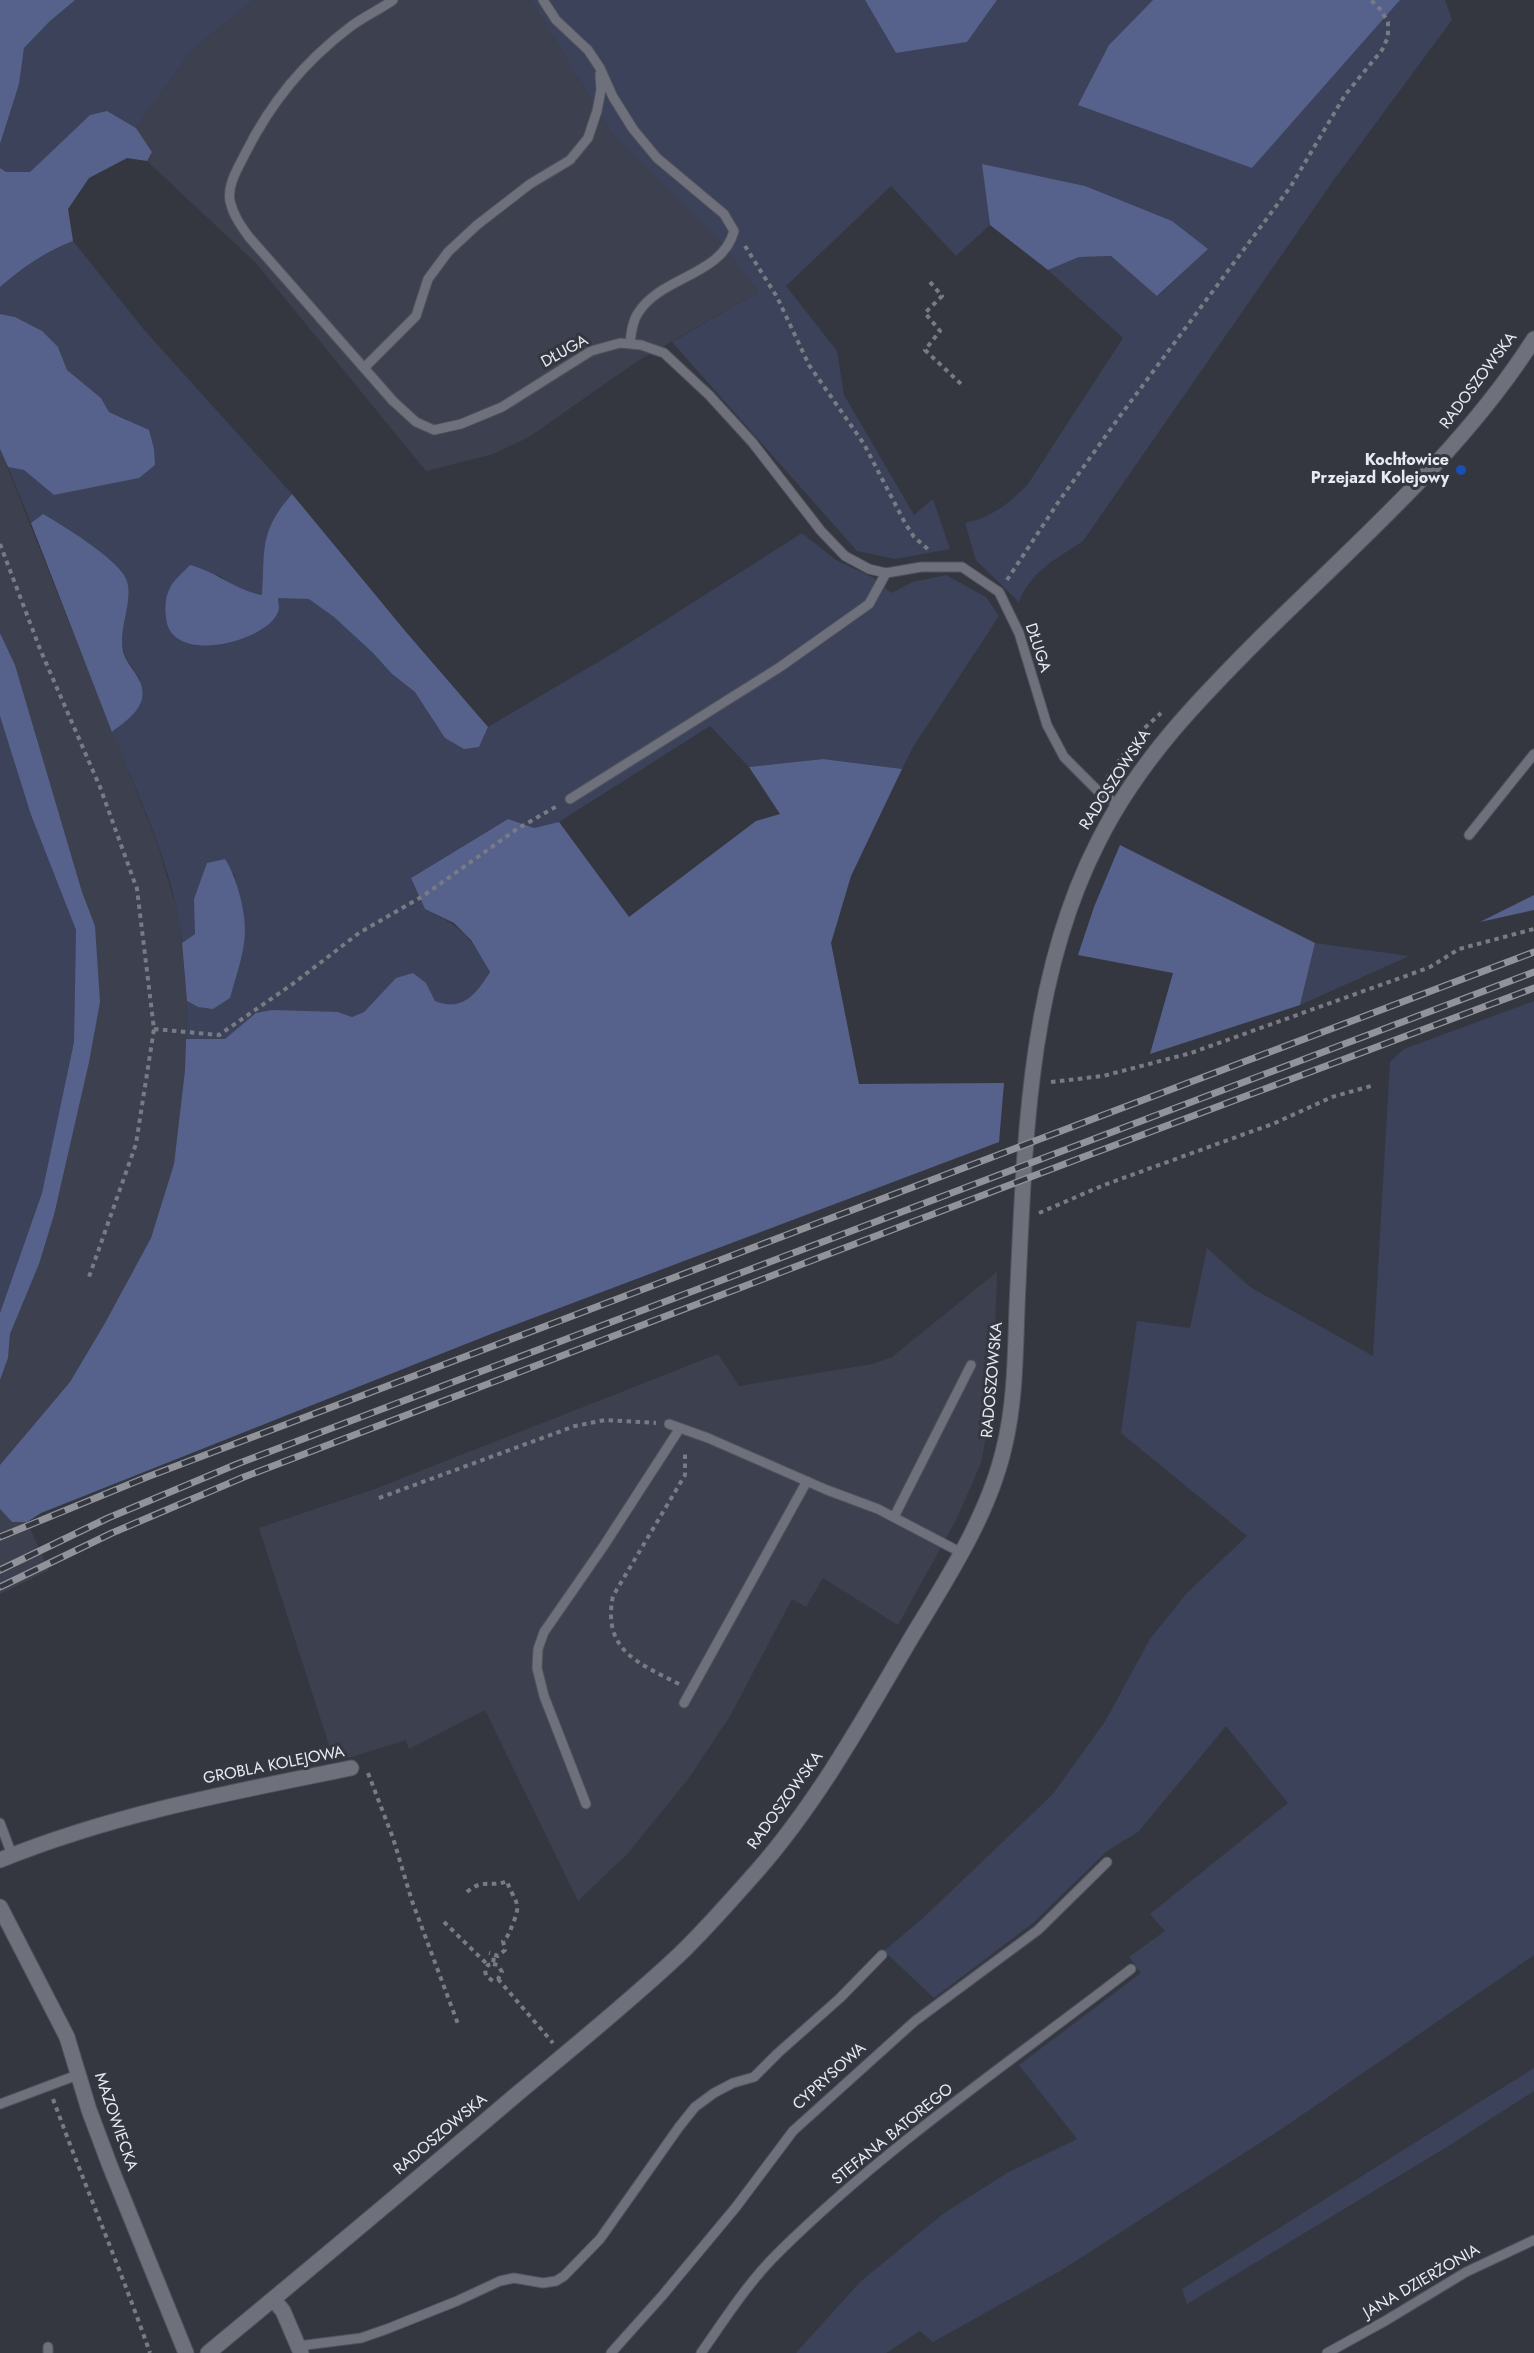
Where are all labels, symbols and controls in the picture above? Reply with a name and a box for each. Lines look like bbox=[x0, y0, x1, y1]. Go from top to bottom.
street label: RADOSZOWSKA bbox=[1436, 329, 1522, 433]
street label: DŁUGA bbox=[538, 331, 592, 373]
place label: Kochłowice Przejazd Kolejowy bbox=[1311, 451, 1449, 489]
marker: Kochłowice Przejazd Kolejowy bbox=[1454, 463, 1468, 477]
street label: DŁUGA bbox=[1020, 621, 1054, 675]
street label: RADOSZOWSKA bbox=[1076, 726, 1156, 834]
street label: RADOSZOWSKA bbox=[978, 1321, 1008, 1439]
street label: GROBLA KOLEJOWA bbox=[202, 1743, 346, 1789]
street label: RADOSZOWSKA bbox=[744, 1748, 828, 1854]
street label: CYPRYSOWA bbox=[789, 2039, 871, 2115]
street label: MAZOWIECKA bbox=[89, 2070, 141, 2174]
street label: STEFANA BATOREGO bbox=[829, 2080, 957, 2190]
street label: RADOSZOWSKA bbox=[390, 2090, 492, 2180]
street label: JANA DZIERŻONIA bbox=[1360, 2241, 1484, 2323]

